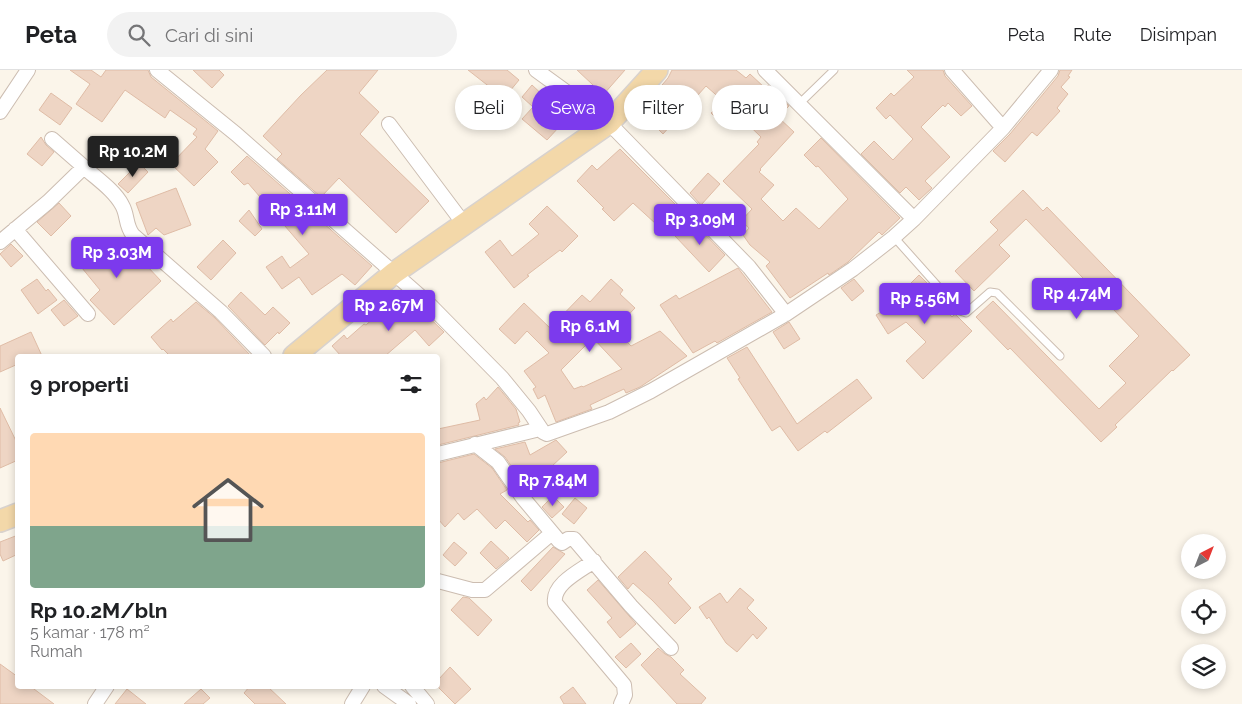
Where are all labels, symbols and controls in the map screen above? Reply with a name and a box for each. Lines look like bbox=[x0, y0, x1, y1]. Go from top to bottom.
search box bbox=[107, 12, 457, 57]
text: Peta bbox=[25, 20, 77, 49]
icon: search bbox=[125, 21, 153, 49]
text: Cari di sini bbox=[165, 24, 253, 46]
text: Peta bbox=[1008, 24, 1045, 45]
text: Rute bbox=[1073, 24, 1112, 45]
text: Disimpan bbox=[1140, 24, 1217, 45]
chip: Beli bbox=[455, 85, 522, 130]
chip: Sewa bbox=[532, 85, 614, 130]
chip: Filter bbox=[624, 85, 702, 130]
chip: Baru bbox=[712, 85, 787, 130]
pin: Rp 10.2M bbox=[81, 136, 185, 178]
text: Rp 10.2M bbox=[99, 142, 167, 161]
pin: Rp 3.11M bbox=[251, 194, 355, 236]
text: Rp 3.11M bbox=[270, 200, 336, 219]
pin: Rp 3.09M bbox=[648, 204, 752, 246]
text: Rp 3.09M bbox=[665, 210, 735, 229]
pin: Rp 3.03M bbox=[65, 236, 169, 279]
text: Rp 3.03M bbox=[82, 243, 152, 262]
pin: Rp 4.74M bbox=[1025, 278, 1129, 320]
pin: Rp 5.56M bbox=[873, 282, 977, 325]
text: Rp 4.74M bbox=[1043, 284, 1111, 303]
text: Rp 5.56M bbox=[890, 289, 960, 308]
pin: Rp 2.67M bbox=[337, 290, 441, 332]
text: Rp 2.67M bbox=[354, 296, 424, 315]
pin: Rp 6.1M bbox=[544, 310, 636, 353]
text: Rp 6.1M bbox=[560, 317, 620, 336]
icon: filters bbox=[397, 370, 425, 398]
text: 9 properti bbox=[30, 372, 129, 397]
pin: Rp 7.84M bbox=[501, 464, 605, 507]
icon: home bbox=[183, 465, 273, 555]
text: Rp 7.84M bbox=[519, 471, 587, 490]
north arrow bbox=[1181, 534, 1226, 579]
map controls bbox=[1181, 534, 1226, 689]
button: locate bbox=[1181, 589, 1226, 634]
text: Rp 10.2M/bln bbox=[30, 598, 168, 623]
text: 5 kamar · 178 m² bbox=[30, 623, 150, 642]
text: Rumah bbox=[30, 642, 83, 661]
button: layers bbox=[1181, 644, 1226, 689]

